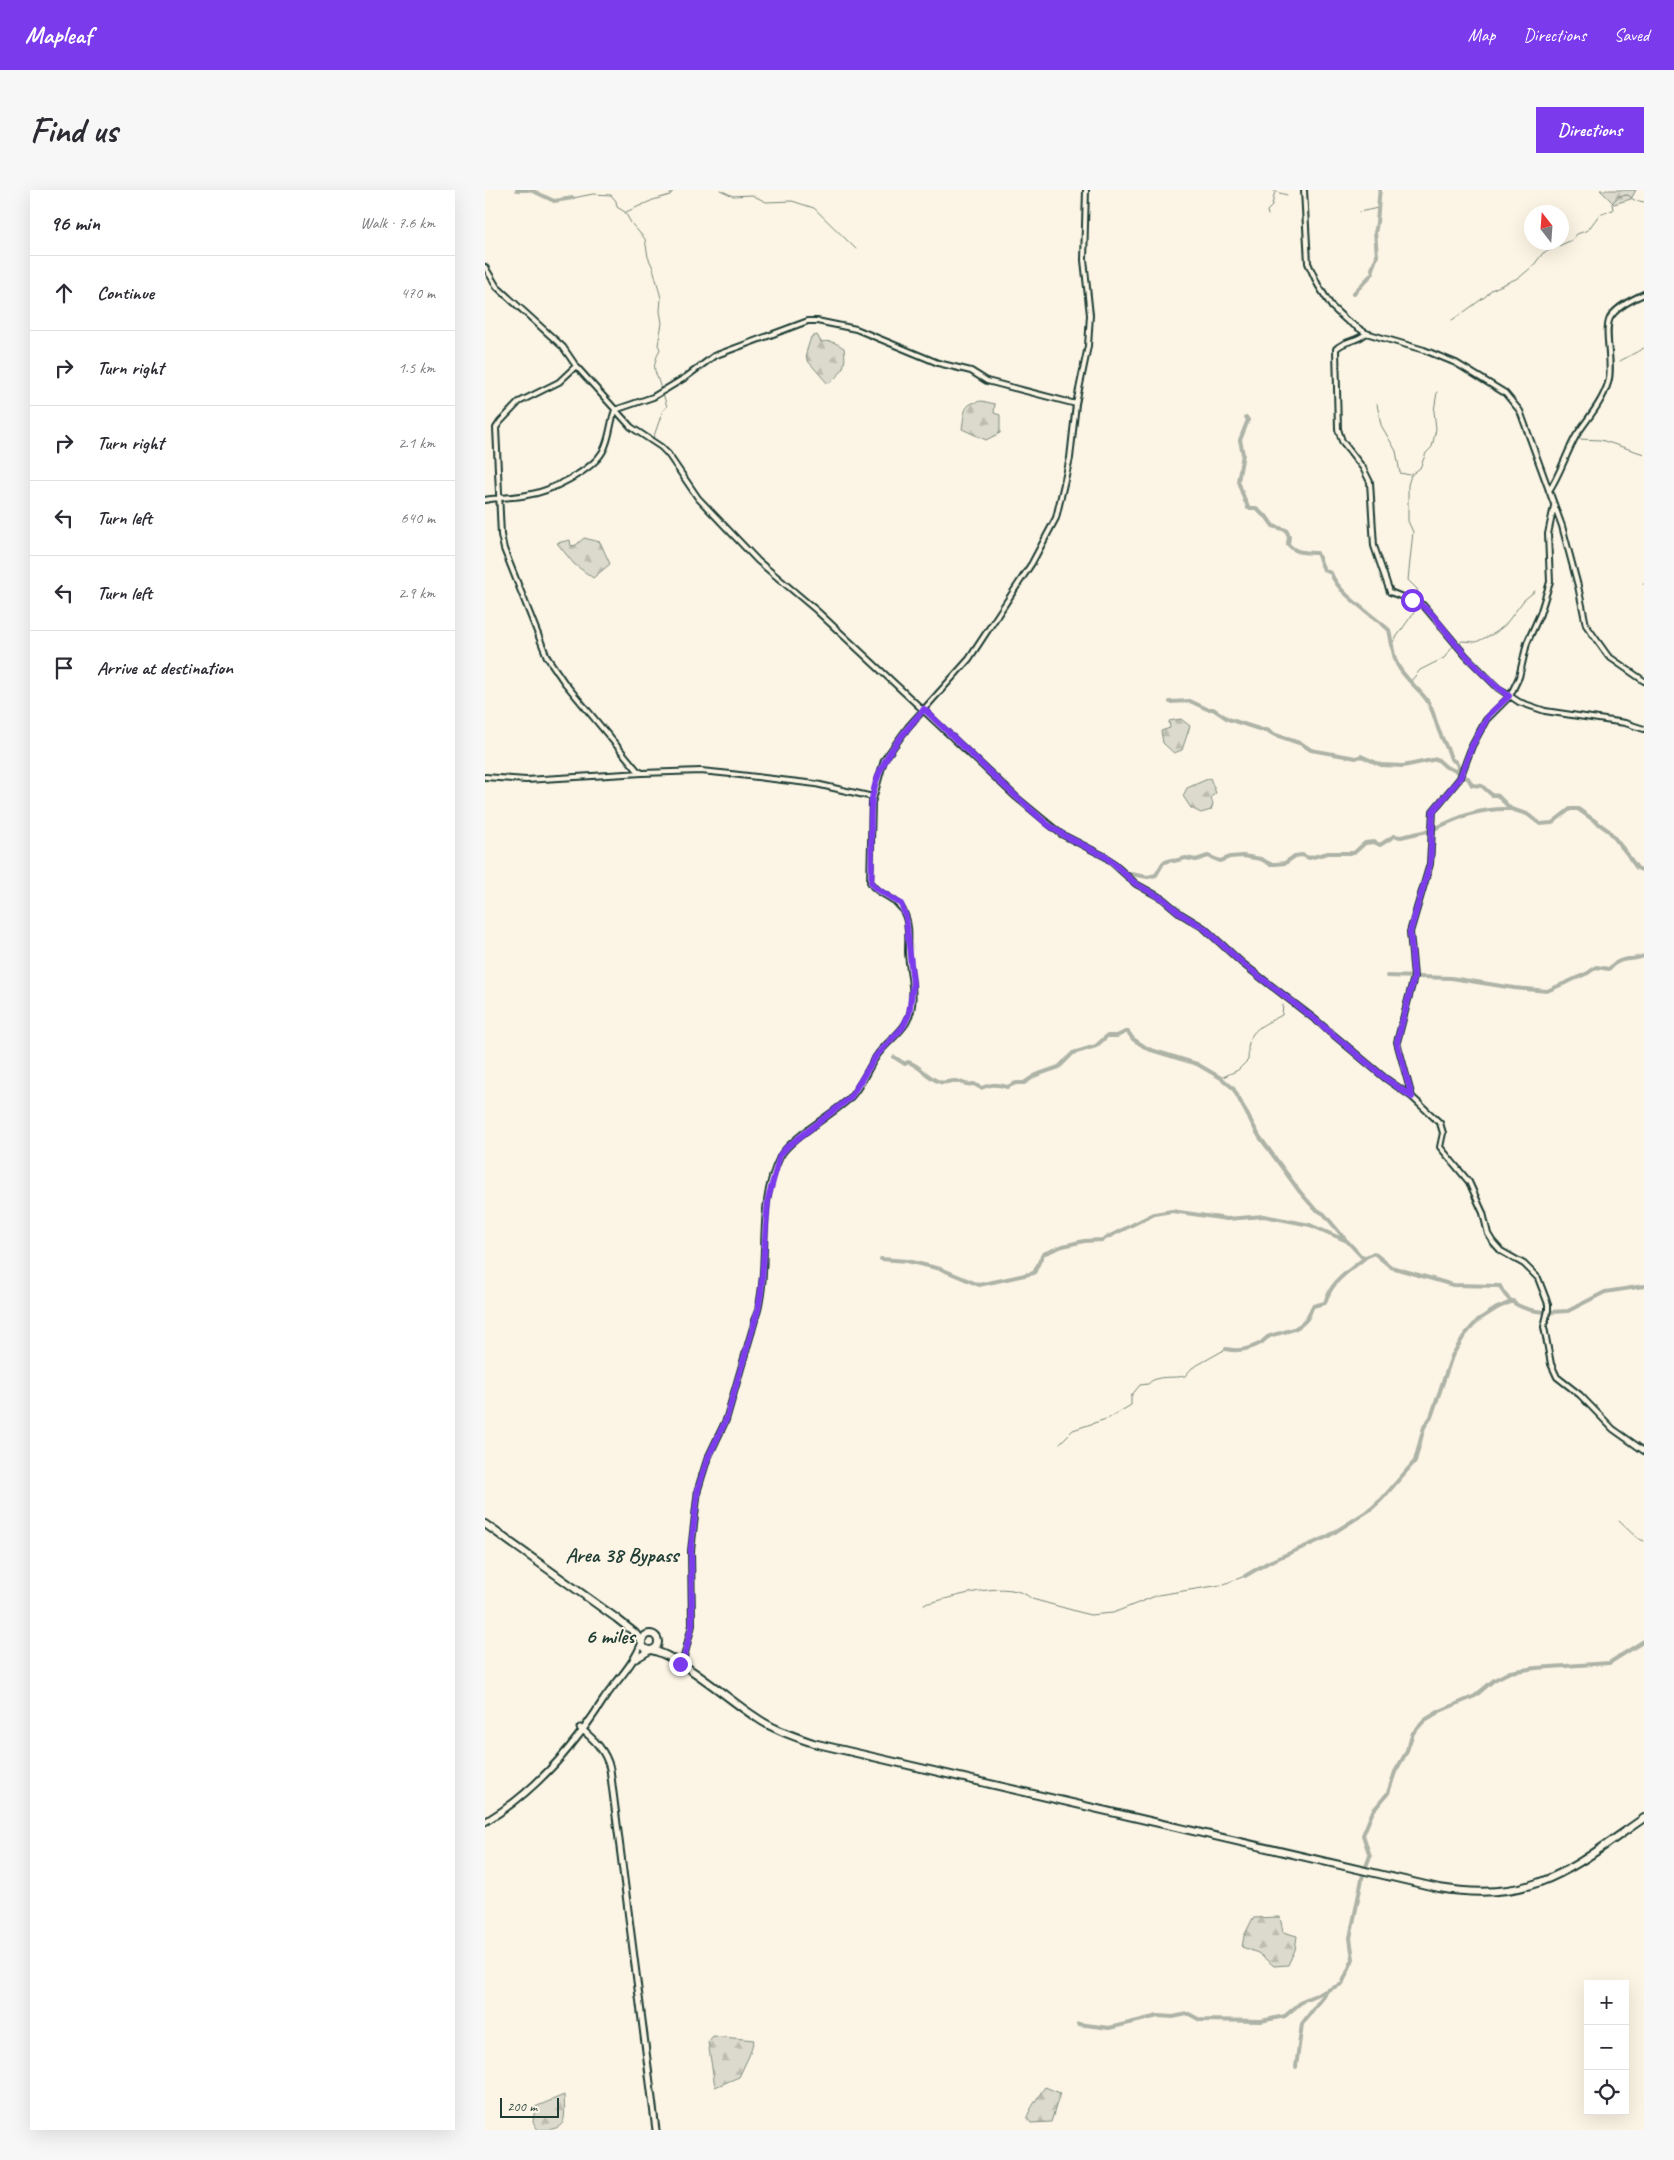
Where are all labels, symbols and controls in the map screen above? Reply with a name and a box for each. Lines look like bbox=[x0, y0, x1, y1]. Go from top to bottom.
text: Mapleaf bbox=[25, 20, 92, 50]
text: Map bbox=[1468, 24, 1495, 46]
text: Directions bbox=[1523, 24, 1586, 46]
text: Saved bbox=[1614, 24, 1649, 46]
button: Directions bbox=[1536, 107, 1644, 153]
text: Find us bbox=[30, 108, 117, 153]
north arrow bbox=[1524, 205, 1569, 250]
text: 96 min bbox=[50, 210, 100, 236]
text: Walk · 7.6 km bbox=[360, 213, 435, 233]
icon: ahead bbox=[50, 279, 78, 307]
text: Continue bbox=[97, 281, 154, 305]
text: 470 m bbox=[401, 283, 435, 303]
icon: right bbox=[50, 354, 78, 382]
text: Turn right bbox=[97, 356, 164, 380]
text: 1.5 km bbox=[398, 358, 435, 378]
icon: right bbox=[50, 429, 78, 457]
text: Turn right bbox=[97, 431, 164, 455]
text: 2.1 km bbox=[398, 433, 435, 453]
icon: left bbox=[50, 504, 78, 532]
text: Turn left bbox=[97, 506, 152, 530]
text: 640 m bbox=[401, 508, 435, 528]
icon: left bbox=[50, 579, 78, 607]
text: Turn left bbox=[97, 581, 152, 605]
text: 2.9 km bbox=[398, 583, 435, 603]
route start bbox=[1401, 589, 1424, 612]
icon: arrive bbox=[50, 654, 78, 682]
text: Arrive at destination bbox=[97, 656, 233, 680]
district label: Area 38 Bypass bbox=[566, 1542, 681, 1568]
district label: 6 miles bbox=[585, 1623, 637, 1649]
route end bbox=[669, 1653, 692, 1676]
map controls bbox=[1584, 1980, 1629, 2115]
button: + bbox=[1584, 1980, 1629, 2025]
button: − bbox=[1584, 2025, 1629, 2070]
button: locate bbox=[1584, 2070, 1629, 2115]
scale bar bbox=[500, 2095, 559, 2118]
text: 200 m bbox=[507, 2098, 537, 2115]

